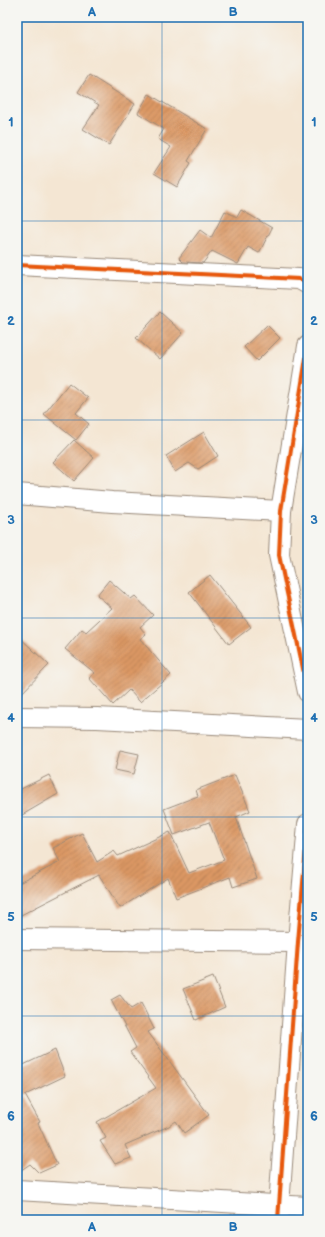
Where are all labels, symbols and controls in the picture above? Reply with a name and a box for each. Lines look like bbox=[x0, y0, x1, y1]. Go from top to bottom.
text: A bbox=[87, 4, 96, 20]
text: B bbox=[228, 4, 238, 20]
text: 1 bbox=[8, 114, 14, 130]
text: 1 bbox=[311, 114, 317, 130]
text: 2 bbox=[7, 313, 15, 329]
text: 2 bbox=[310, 313, 318, 329]
text: 3 bbox=[7, 512, 15, 528]
text: 3 bbox=[310, 512, 318, 528]
text: 4 bbox=[7, 710, 15, 726]
text: 4 bbox=[310, 710, 318, 726]
text: 5 bbox=[7, 909, 15, 925]
text: 5 bbox=[310, 909, 318, 925]
text: 6 bbox=[7, 1108, 15, 1124]
text: 6 bbox=[310, 1108, 318, 1124]
text: A bbox=[87, 1219, 96, 1235]
text: B bbox=[228, 1219, 238, 1235]

